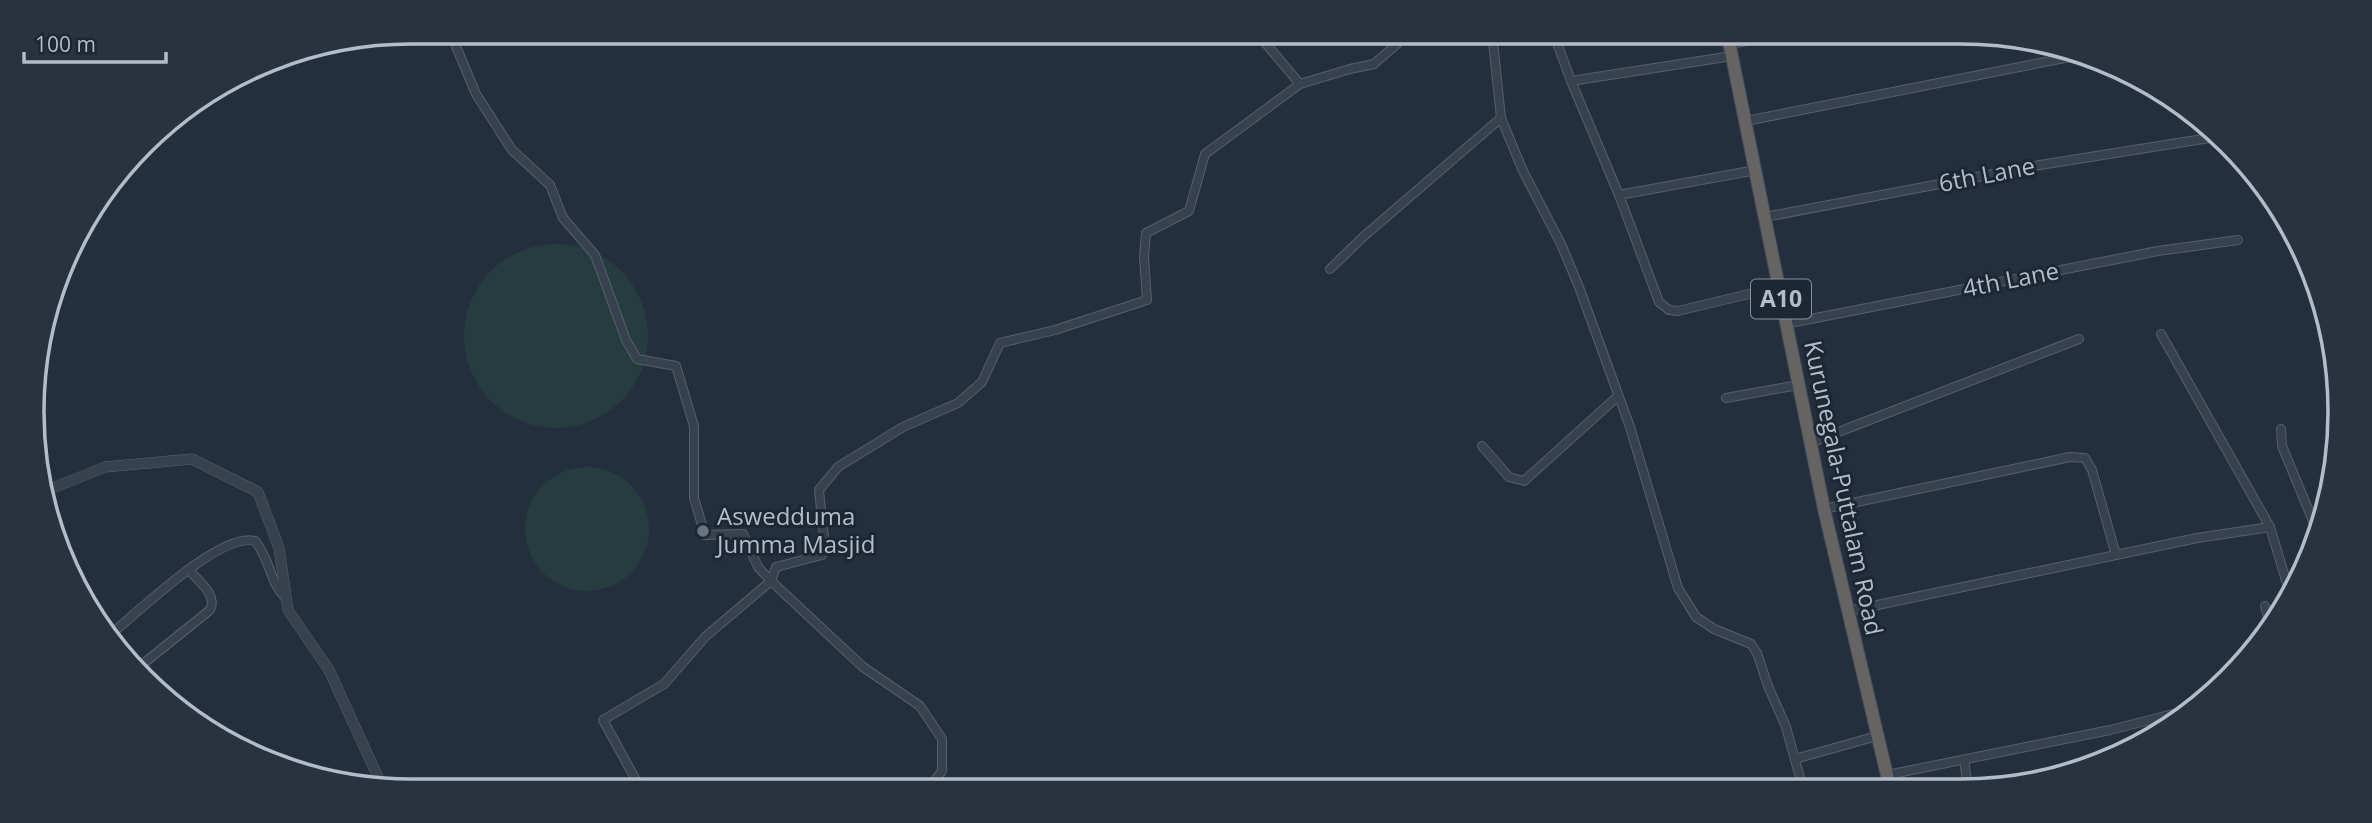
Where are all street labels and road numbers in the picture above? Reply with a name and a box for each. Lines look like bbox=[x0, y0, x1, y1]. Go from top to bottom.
street label: 6th Lane bbox=[1936, 148, 2038, 199]
street label: 4th Lane bbox=[1960, 253, 2062, 304]
road number: A10 bbox=[1751, 280, 1811, 318]
street label: Kurunegala-Puttalam Road bbox=[1797, 337, 1892, 638]

